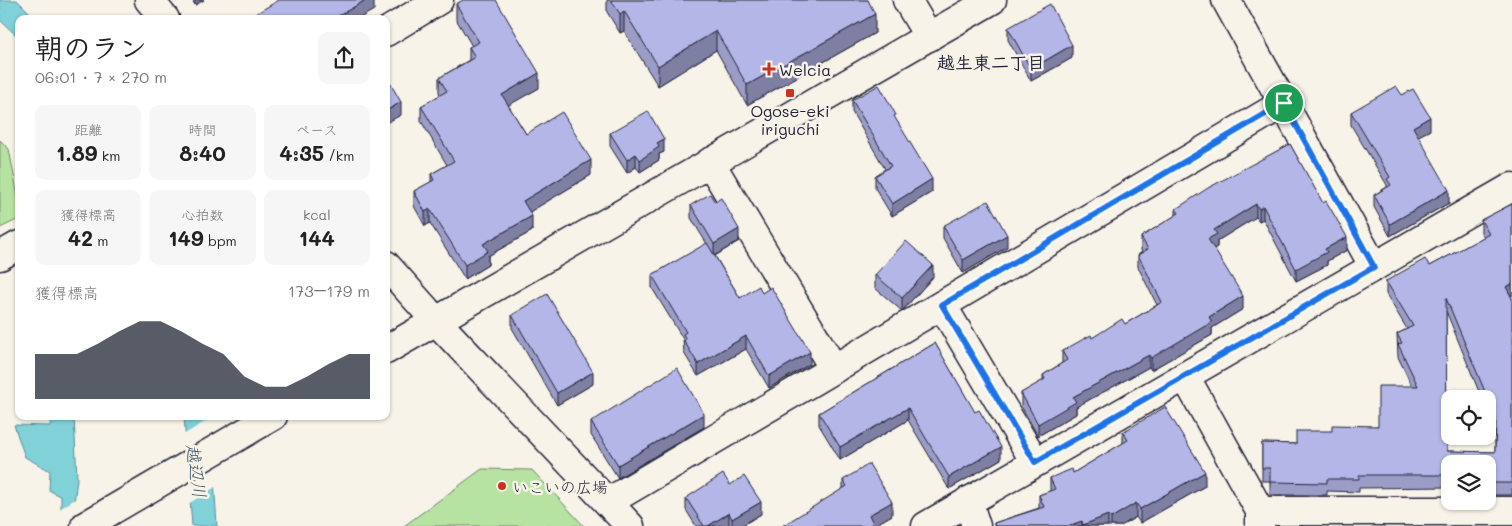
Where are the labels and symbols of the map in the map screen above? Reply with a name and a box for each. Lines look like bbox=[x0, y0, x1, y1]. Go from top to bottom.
district label: 越生東二丁目 bbox=[937, 50, 1045, 74]
place label: Welcia bbox=[779, 59, 831, 80]
marker: Welcia bbox=[763, 63, 775, 75]
pin bbox=[1263, 82, 1305, 124]
marker: Ogose-eki iriguchi bbox=[784, 87, 796, 99]
place label: Ogose-eki iriguchi bbox=[750, 100, 830, 139]
water label: 越辺川 bbox=[181, 442, 213, 499]
place label: いこいの広場 bbox=[512, 476, 608, 497]
marker: いこいの広場 bbox=[496, 480, 508, 492]

